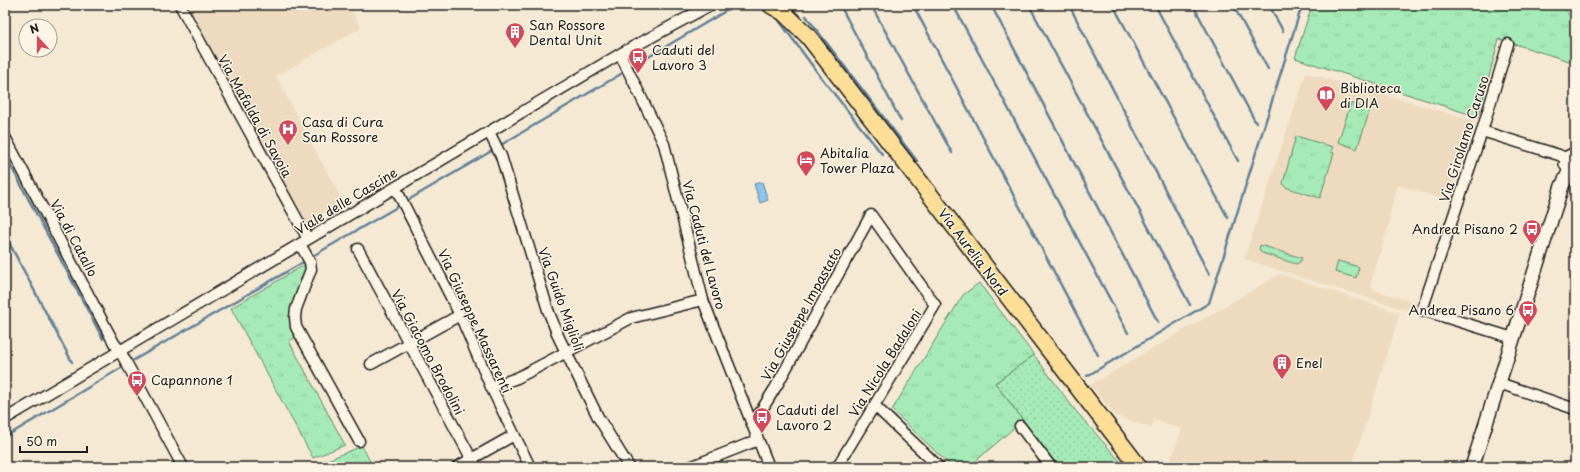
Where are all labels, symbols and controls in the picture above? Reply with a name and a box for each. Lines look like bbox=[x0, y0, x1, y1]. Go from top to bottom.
place label: San Rossore Dental Unit bbox=[529, 15, 605, 49]
north arrow bbox=[18, 18, 58, 58]
text: N bbox=[27, 19, 42, 38]
building icon: San Rossore Dental Unit bbox=[504, 21, 526, 49]
place label: Caduti del Lavoro 3 bbox=[652, 40, 715, 74]
bus stop icon: Caduti del Lavoro 3 bbox=[627, 46, 649, 74]
street label: Via Mafalda di Savoia bbox=[214, 51, 297, 181]
street label: Via Girolamo Caruso bbox=[1434, 73, 1493, 205]
place label: Biblioteca di DIA bbox=[1340, 78, 1402, 112]
library icon: Biblioteca di DIA bbox=[1315, 84, 1337, 112]
place label: Casa di Cura San Rossore bbox=[302, 112, 384, 146]
hospital icon: Casa di Cura San Rossore bbox=[277, 118, 299, 146]
place label: Abitalia Tower Plaza bbox=[820, 143, 895, 177]
hotel icon: Abitalia Tower Plaza bbox=[795, 149, 817, 177]
street label: Viale delle Cascine bbox=[291, 162, 400, 239]
street label: Via Caduti del Lavoro bbox=[678, 178, 731, 312]
street label: Via di Catallo bbox=[46, 196, 103, 280]
street label: Via Aurelia Nord bbox=[934, 204, 1013, 300]
bus stop icon: Andrea Pisano 2 bbox=[1521, 218, 1543, 246]
place label: Andrea Pisano 2 bbox=[1412, 219, 1518, 238]
street label: Via Guido Miglioli bbox=[534, 244, 589, 353]
street label: Via Giuseppe Impastato bbox=[756, 244, 845, 384]
street label: Via Giuseppe Massarenti bbox=[434, 246, 517, 396]
street label: Via Giacomo Brodolini bbox=[387, 286, 470, 418]
bus stop icon: Andrea Pisano 6 bbox=[1517, 299, 1539, 327]
place label: Andrea Pisano 6 bbox=[1409, 300, 1514, 319]
street label: Via Nicola Badaloni bbox=[844, 305, 925, 420]
building icon: Enel bbox=[1271, 352, 1293, 380]
place label: Enel bbox=[1296, 353, 1323, 372]
bus stop icon: Capannone 1 bbox=[126, 369, 148, 397]
place label: Capannone 1 bbox=[151, 370, 233, 389]
place label: Caduti del Lavoro 2 bbox=[776, 400, 839, 434]
bus stop icon: Caduti del Lavoro 2 bbox=[751, 406, 773, 434]
scale bar bbox=[20, 428, 87, 454]
text: 50 m bbox=[26, 432, 57, 450]

